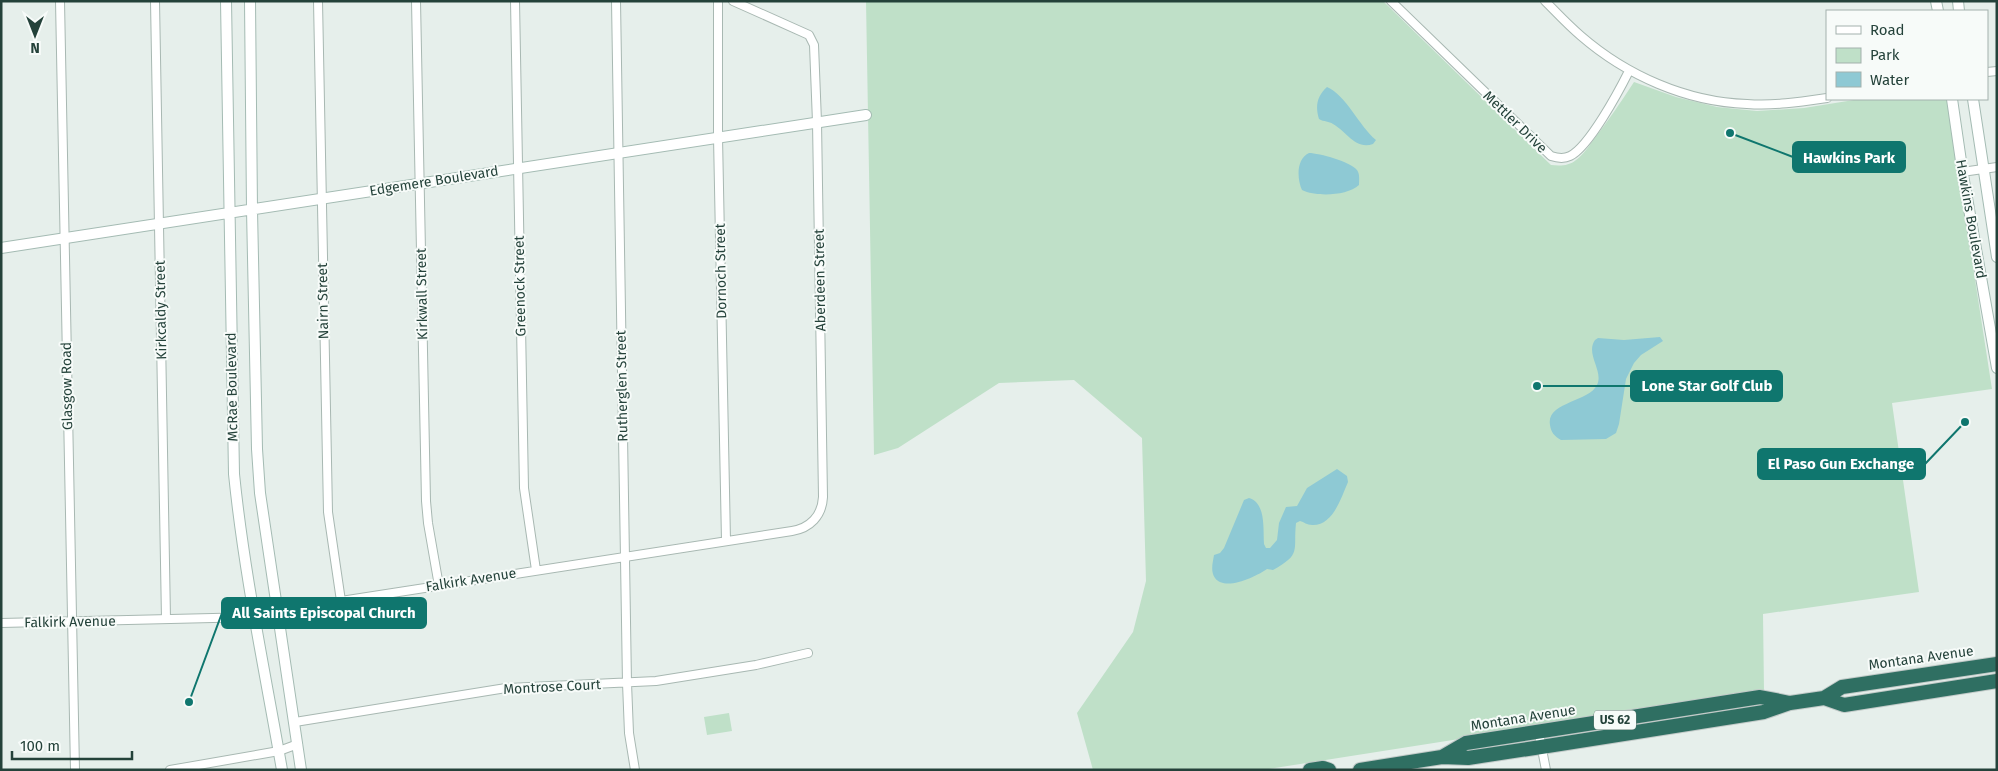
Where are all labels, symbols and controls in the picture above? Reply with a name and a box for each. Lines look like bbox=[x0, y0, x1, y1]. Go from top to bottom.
north arrow bbox=[10, 10, 60, 60]
legend bbox=[1826, 10, 1988, 100]
text: Road bbox=[1870, 21, 1905, 39]
text: N bbox=[30, 39, 40, 56]
text: Park bbox=[1870, 46, 1900, 64]
text: Water bbox=[1870, 71, 1909, 89]
street label: Mettler Drive bbox=[1480, 87, 1550, 157]
callout: Hawkins Park bbox=[1793, 142, 1905, 172]
text: Hawkins Park bbox=[1803, 149, 1896, 167]
street label: Hawkins Boulevard bbox=[1952, 158, 1990, 280]
street label: Edgemere Boulevard bbox=[368, 162, 500, 200]
street label: Dornoch Street bbox=[712, 222, 730, 319]
street label: Aberdeen Street bbox=[811, 228, 829, 331]
street label: Greenock Street bbox=[511, 234, 529, 337]
street label: Kirkwall Street bbox=[413, 247, 431, 340]
street label: Kirkcaldy Street bbox=[152, 259, 170, 360]
street label: Nairn Street bbox=[314, 262, 332, 339]
street label: Rutherglen Street bbox=[613, 329, 631, 442]
street label: McRae Boulevard bbox=[223, 332, 241, 442]
street label: Glasgow Road bbox=[58, 342, 76, 430]
callout: Lone Star Golf Club bbox=[1631, 371, 1782, 401]
text: Lone Star Golf Club bbox=[1642, 377, 1772, 395]
callout: El Paso Gun Exchange bbox=[1758, 449, 1925, 479]
text: El Paso Gun Exchange bbox=[1768, 455, 1914, 473]
street label: Falkirk Avenue bbox=[424, 564, 518, 596]
callout: All Saints Episcopal Church bbox=[222, 598, 426, 628]
text: All Saints Episcopal Church bbox=[231, 604, 416, 622]
street label: Falkirk Avenue bbox=[24, 613, 116, 631]
street label: Montana Avenue bbox=[1867, 642, 1975, 674]
street label: Montrose Court bbox=[503, 676, 602, 698]
street label: Montana Avenue bbox=[1469, 701, 1577, 735]
road number: US 62 bbox=[1594, 710, 1636, 730]
scale bar bbox=[12, 728, 132, 760]
text: 100 m bbox=[20, 737, 60, 755]

